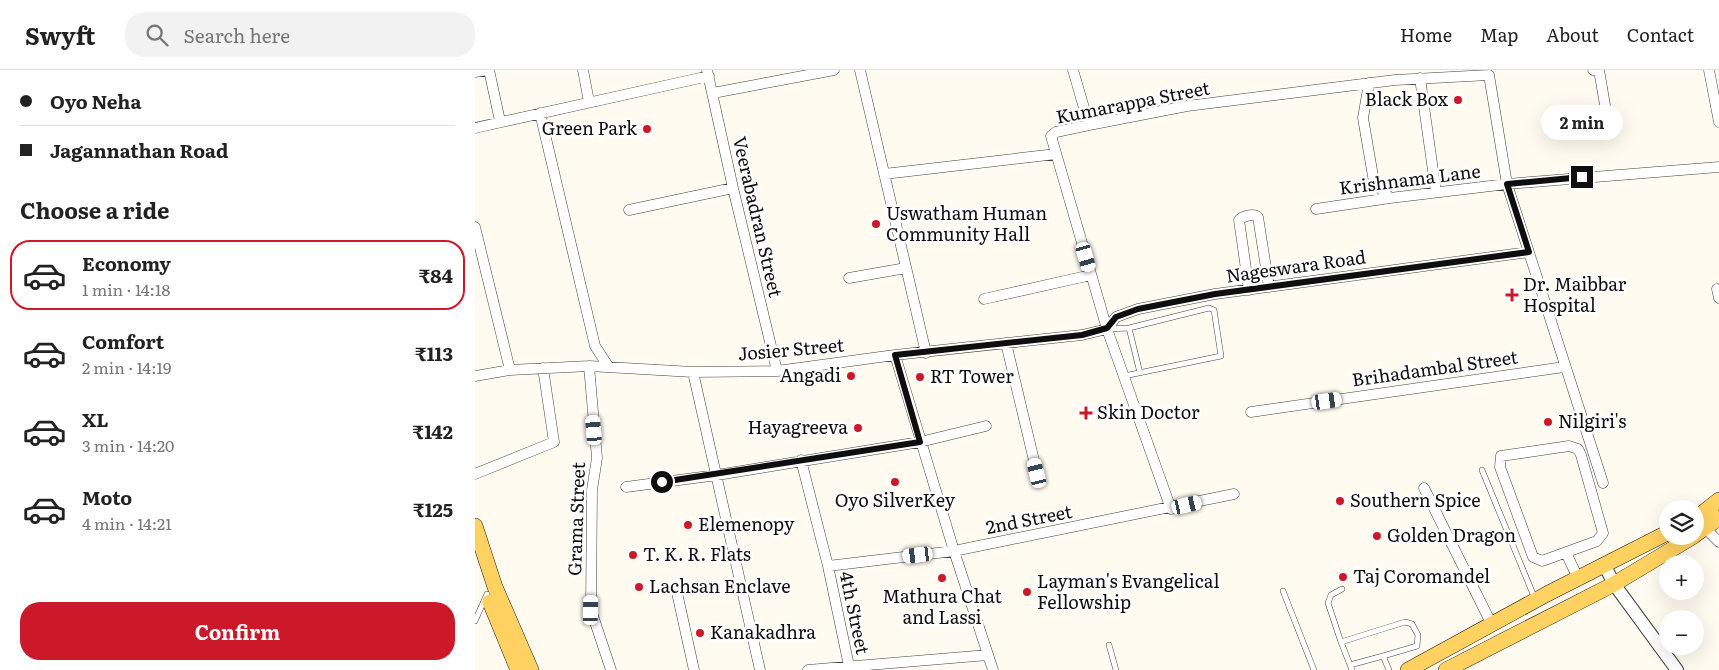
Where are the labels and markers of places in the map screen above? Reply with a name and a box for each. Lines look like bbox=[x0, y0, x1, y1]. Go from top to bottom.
place label: Black Box bbox=[1365, 85, 1449, 112]
marker: Black Box bbox=[1452, 94, 1464, 106]
place label: Green Park bbox=[542, 114, 638, 141]
marker: Green Park bbox=[641, 123, 653, 135]
place label: Uswatham Human Community Hall bbox=[886, 199, 1047, 247]
marker: Uswatham Human Community Hall bbox=[870, 218, 882, 230]
place label: Dr. Maibbar Hospital bbox=[1523, 270, 1627, 318]
marker: Dr. Maibbar Hospital bbox=[1505, 288, 1519, 302]
place label: Angadi bbox=[780, 361, 841, 388]
place label: RT Tower bbox=[930, 362, 1014, 389]
marker: Angadi bbox=[845, 370, 857, 382]
marker: RT Tower bbox=[914, 371, 926, 383]
place label: Skin Doctor bbox=[1097, 398, 1200, 425]
marker: Skin Doctor bbox=[1079, 406, 1093, 420]
place label: Nilgiri's bbox=[1558, 407, 1626, 434]
place label: Hayagreeva bbox=[748, 413, 848, 440]
marker: Nilgiri's bbox=[1542, 416, 1554, 428]
marker: Hayagreeva bbox=[852, 422, 864, 434]
marker: Oyo SilverKey bbox=[889, 476, 901, 488]
place label: Oyo SilverKey bbox=[835, 486, 956, 513]
place label: Southern Spice bbox=[1350, 486, 1480, 513]
marker: Southern Spice bbox=[1334, 495, 1346, 507]
place label: Elemenopy bbox=[698, 510, 795, 537]
marker: Elemenopy bbox=[682, 519, 694, 531]
place label: Golden Dragon bbox=[1387, 521, 1516, 548]
marker: Golden Dragon bbox=[1371, 530, 1383, 542]
place label: T. K. R. Flats bbox=[643, 540, 751, 567]
marker: T. K. R. Flats bbox=[627, 549, 639, 561]
place label: Taj Coromandel bbox=[1353, 562, 1490, 589]
place label: Layman's Evangelical Fellowship bbox=[1037, 567, 1219, 615]
marker: Taj Coromandel bbox=[1337, 571, 1349, 583]
place label: Lachsan Enclave bbox=[649, 572, 791, 599]
marker: Mathura Chat and Lassi bbox=[936, 572, 948, 584]
marker: Lachsan Enclave bbox=[633, 581, 645, 593]
place label: Mathura Chat and Lassi bbox=[882, 582, 1003, 630]
marker: Layman's Evangelical Fellowship bbox=[1021, 586, 1033, 598]
place label: Kanakadhra bbox=[710, 618, 816, 645]
marker: Kanakadhra bbox=[694, 627, 706, 639]

